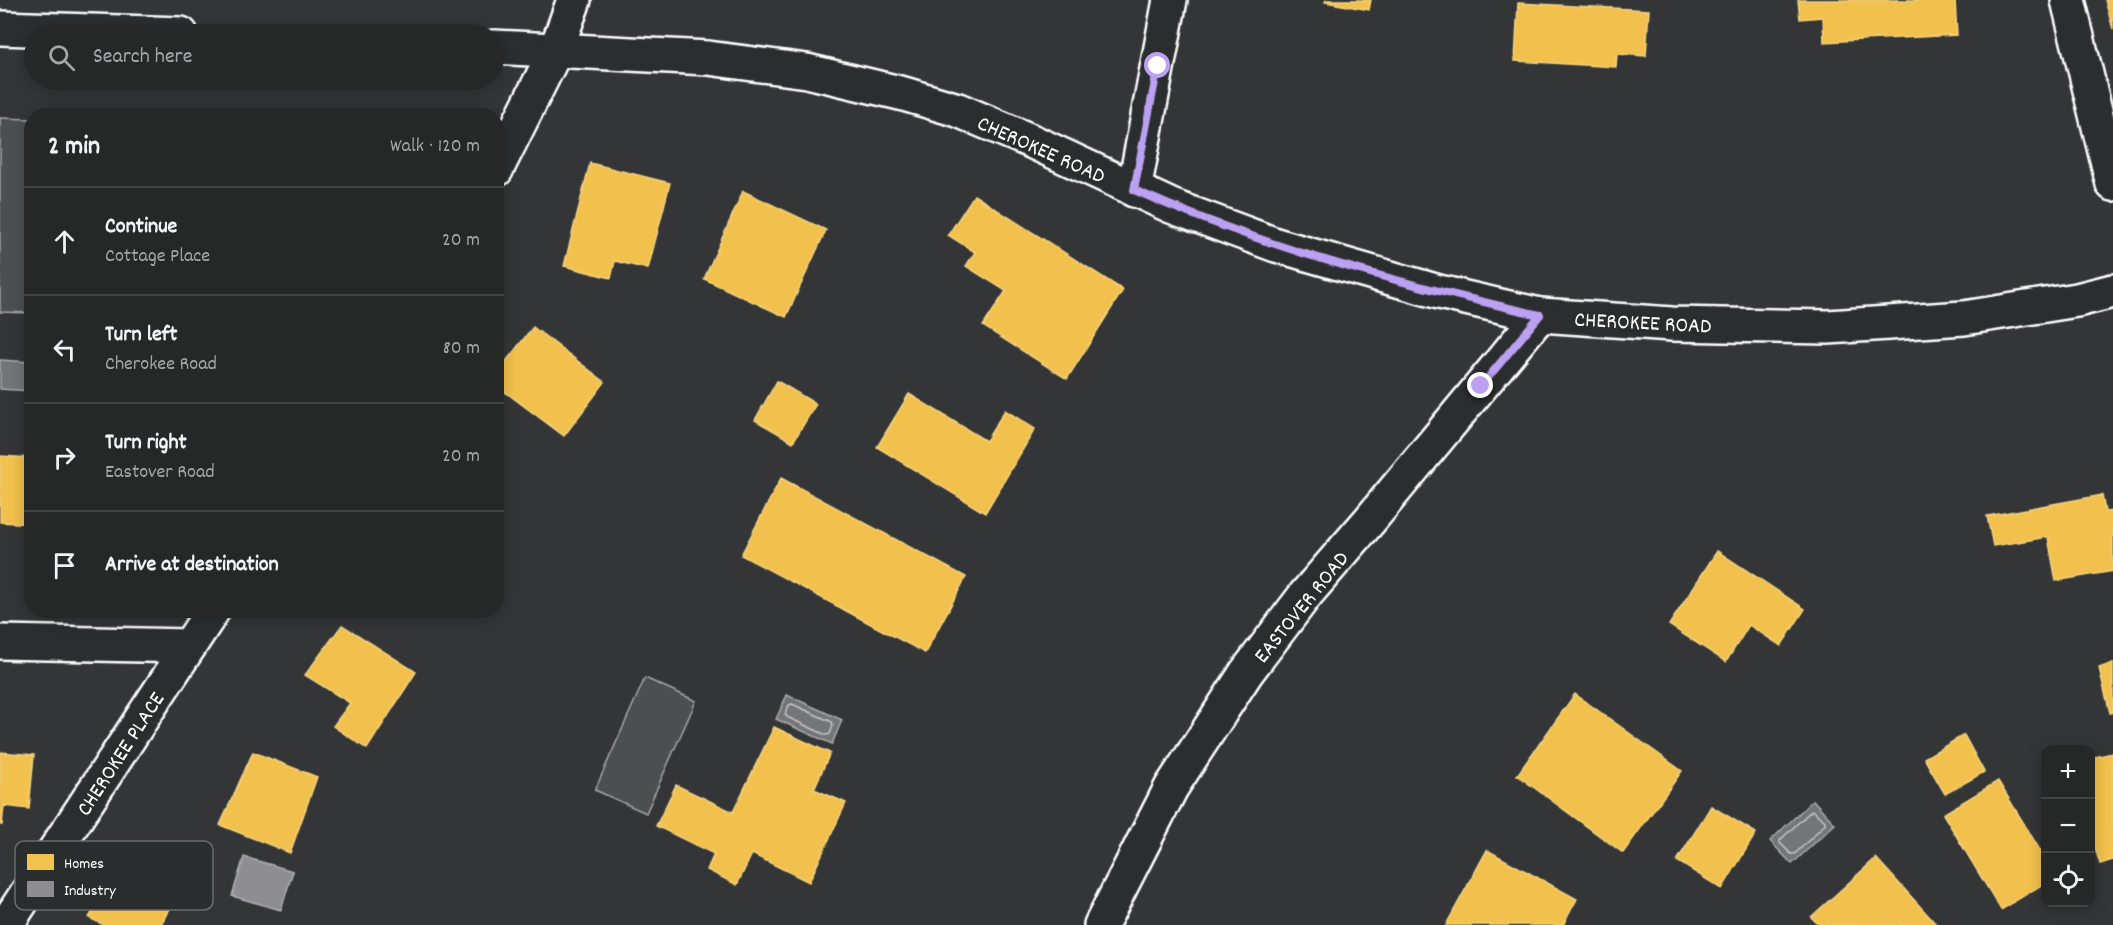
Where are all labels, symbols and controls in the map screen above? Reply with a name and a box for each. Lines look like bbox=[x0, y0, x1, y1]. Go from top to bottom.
search box bbox=[24, 24, 504, 90]
icon: search bbox=[45, 41, 78, 74]
text: Search here bbox=[93, 42, 192, 73]
route start bbox=[1144, 52, 1170, 78]
street label: CHEROKEE ROAD bbox=[972, 109, 1110, 193]
text: 2 min bbox=[48, 129, 100, 166]
text: Walk · 120 m bbox=[390, 133, 480, 161]
text: Continue bbox=[105, 212, 177, 243]
icon: ahead bbox=[48, 225, 81, 258]
text: 20 m bbox=[442, 227, 480, 255]
text: Cottage Place bbox=[105, 243, 210, 271]
street label: CHEROKEE ROAD bbox=[1573, 305, 1712, 344]
text: Turn left bbox=[105, 320, 177, 351]
icon: left bbox=[48, 333, 81, 366]
text: 80 m bbox=[443, 335, 480, 363]
text: Cherokee Road bbox=[105, 351, 217, 379]
route end bbox=[1467, 372, 1493, 398]
text: Turn right bbox=[105, 428, 187, 459]
icon: right bbox=[48, 441, 81, 474]
text: 20 m bbox=[442, 443, 480, 471]
text: Eastover Road bbox=[105, 459, 215, 487]
street label: EASTOVER ROAD bbox=[1248, 546, 1358, 671]
icon: arrive bbox=[48, 549, 81, 582]
text: Arrive at destination bbox=[105, 550, 279, 581]
street label: CHEROKEE PLACE bbox=[70, 687, 174, 823]
map controls bbox=[2041, 745, 2095, 907]
button: + bbox=[2041, 745, 2095, 799]
button: − bbox=[2041, 799, 2095, 853]
legend bbox=[15, 841, 213, 910]
text: Homes bbox=[64, 853, 104, 876]
button: locate bbox=[2041, 853, 2095, 907]
text: Industry bbox=[64, 880, 116, 903]

